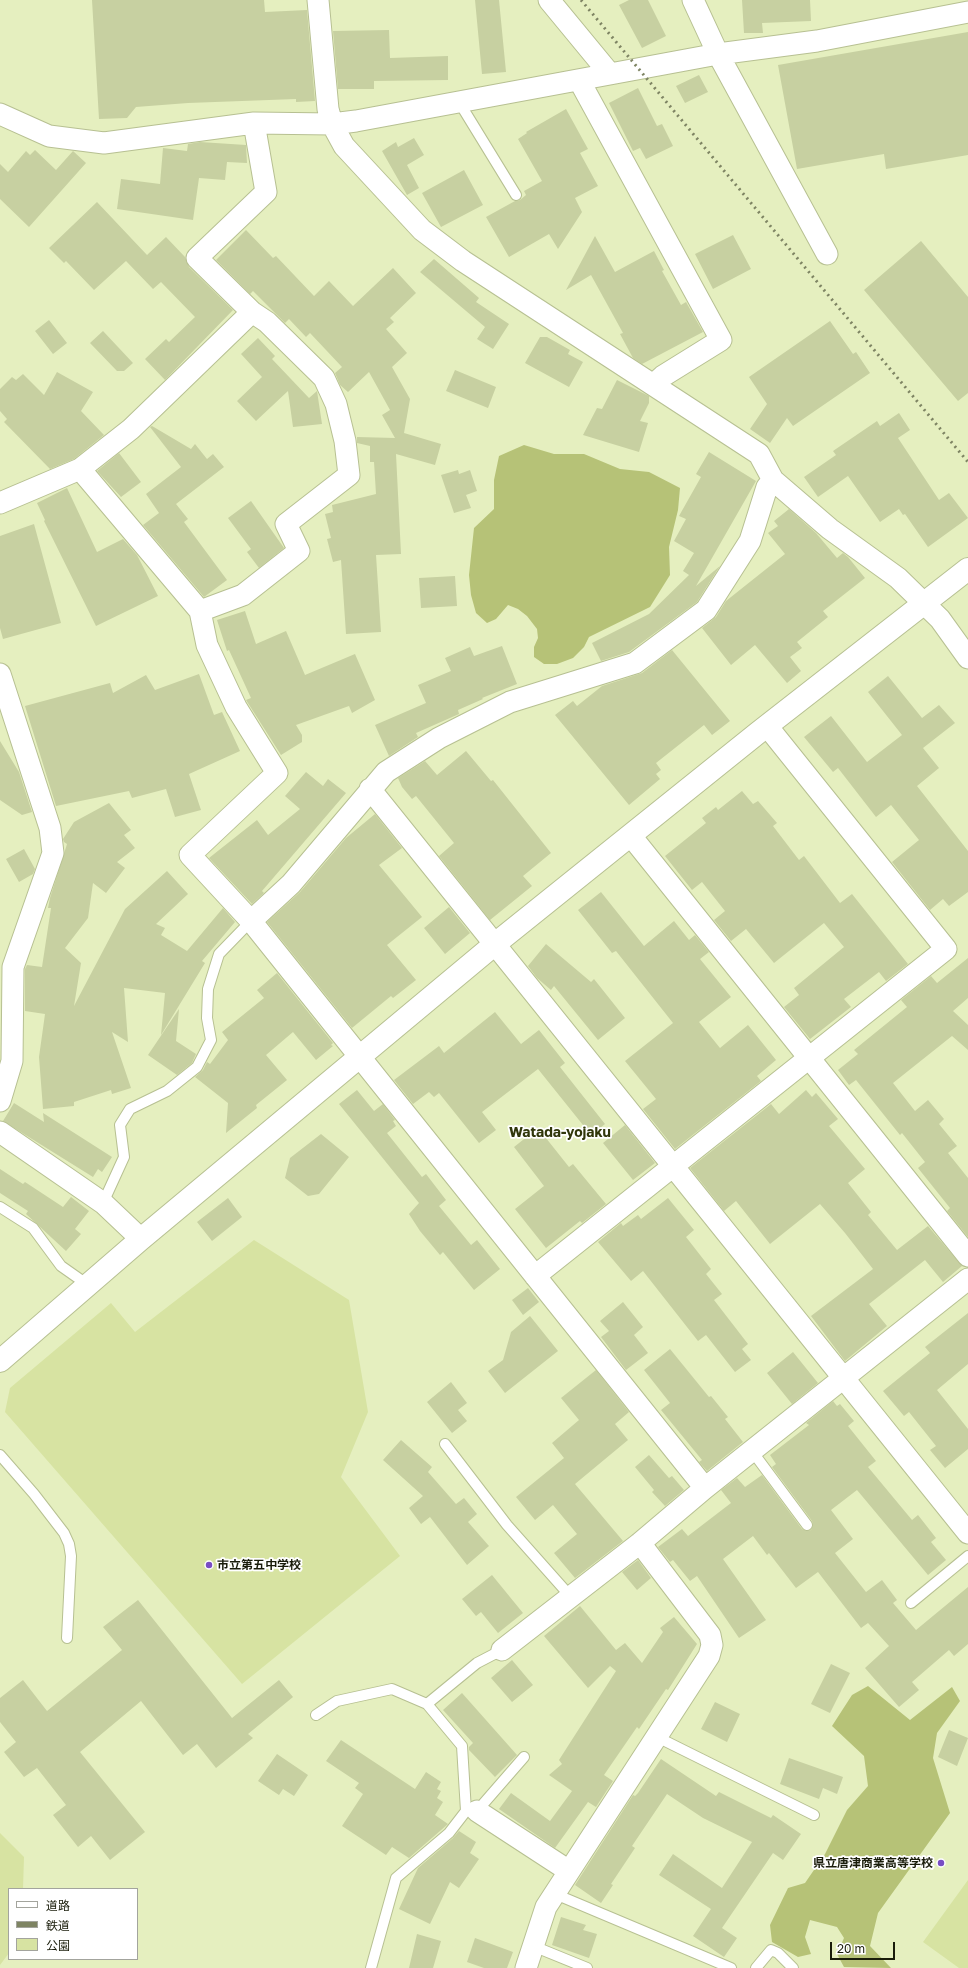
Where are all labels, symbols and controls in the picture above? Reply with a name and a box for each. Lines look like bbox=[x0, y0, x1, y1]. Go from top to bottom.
district label: Watada-yojaku bbox=[509, 1125, 611, 1141]
place label: 市立第五中学校 bbox=[217, 1558, 301, 1572]
marker: 市立第五中学校 bbox=[204, 1560, 214, 1570]
place label: 県立唐津商業高等学校 bbox=[813, 1856, 933, 1870]
marker: 県立唐津商業高等学校 bbox=[936, 1858, 946, 1868]
legend bbox=[8, 1888, 138, 1960]
text: 道路 bbox=[46, 1898, 70, 1913]
text: 鉄道 bbox=[46, 1918, 70, 1933]
scale bar bbox=[832, 1934, 897, 1960]
text: 公園 bbox=[46, 1938, 70, 1953]
text: 20 m bbox=[837, 1941, 865, 1956]

